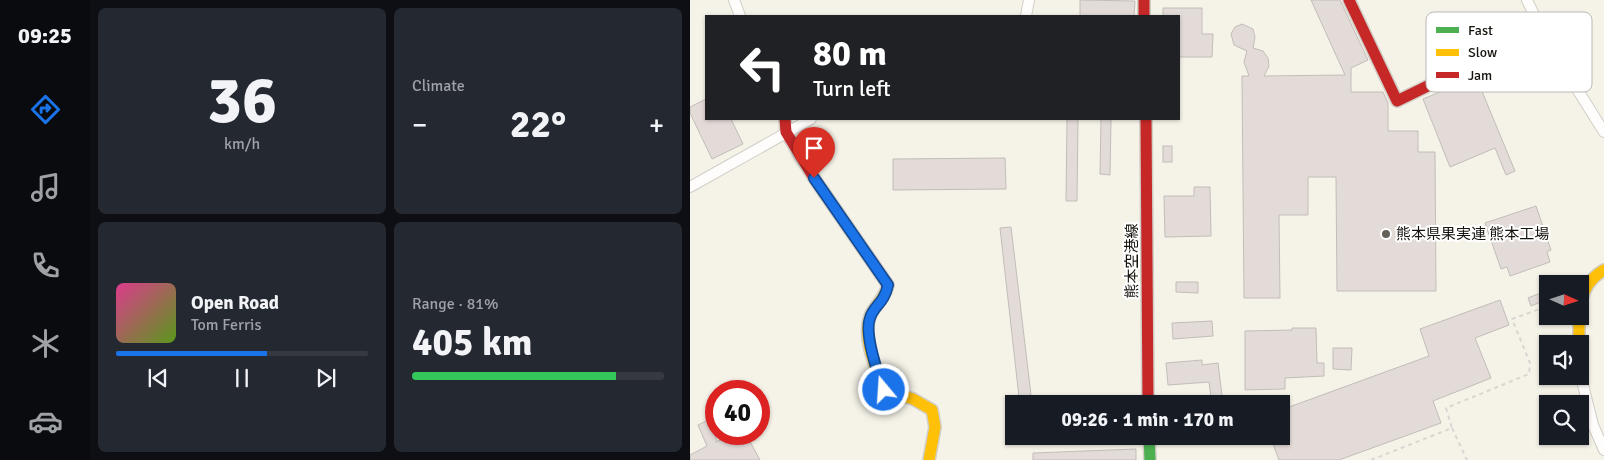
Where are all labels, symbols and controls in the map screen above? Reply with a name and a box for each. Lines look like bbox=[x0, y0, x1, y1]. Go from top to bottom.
legend bbox=[1426, 12, 1592, 92]
text: 09:25 bbox=[18, 22, 72, 49]
text: Fast bbox=[1468, 22, 1493, 39]
text: 80 m bbox=[813, 32, 887, 75]
icon: left bbox=[730, 35, 795, 100]
text: Slow bbox=[1468, 44, 1497, 61]
text: 36 bbox=[207, 61, 277, 141]
text: Jam bbox=[1468, 67, 1492, 84]
text: Turn left bbox=[813, 75, 891, 102]
text: Climate bbox=[412, 76, 465, 96]
icon: directions bbox=[28, 92, 63, 127]
text: 22° bbox=[510, 101, 566, 148]
text: − bbox=[412, 108, 427, 142]
text: + bbox=[649, 108, 664, 142]
pin bbox=[793, 127, 835, 178]
text: km/h bbox=[224, 134, 260, 154]
icon: arrive bbox=[800, 134, 828, 162]
icon: music bbox=[28, 170, 63, 205]
street label: 熊本空港線 bbox=[1123, 223, 1141, 299]
place label: 熊本県果実連 熊本工場 bbox=[1396, 225, 1549, 243]
marker: 熊本県果実連 熊本工場 bbox=[1380, 228, 1392, 240]
icon: phone bbox=[28, 248, 63, 283]
north arrow bbox=[1539, 275, 1589, 325]
map controls bbox=[1539, 275, 1589, 445]
text: Open Road bbox=[191, 291, 279, 315]
text: Range · 81% bbox=[412, 294, 498, 314]
text: Tom Ferris bbox=[191, 315, 261, 335]
text: 405 km bbox=[412, 319, 533, 366]
icon: climate bbox=[28, 326, 63, 361]
button: sound bbox=[1539, 335, 1589, 385]
position arrow bbox=[857, 363, 909, 415]
icon: previous bbox=[144, 364, 172, 392]
icon: pause bbox=[228, 364, 256, 392]
icon: next bbox=[312, 364, 340, 392]
speed limit sign: 40 bbox=[705, 380, 770, 445]
button: search bbox=[1539, 395, 1589, 445]
icon: car bbox=[28, 404, 63, 439]
text: 09:26 · 1 min · 170 m bbox=[1061, 408, 1234, 432]

